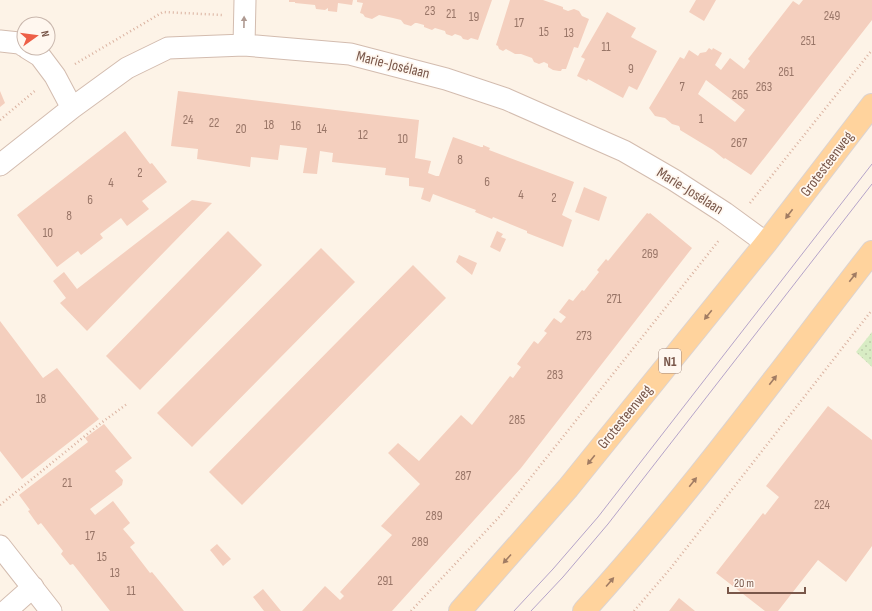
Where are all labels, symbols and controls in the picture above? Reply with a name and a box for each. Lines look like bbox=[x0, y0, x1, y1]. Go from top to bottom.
house number: 23 bbox=[425, 3, 435, 19]
house number: 21 bbox=[446, 6, 456, 22]
house number: 249 bbox=[824, 8, 840, 24]
house number: 19 bbox=[469, 9, 479, 25]
one-way arrow bbox=[241, 15, 247, 28]
house number: 17 bbox=[514, 15, 525, 31]
north arrow bbox=[16, 16, 56, 56]
house number: 15 bbox=[539, 24, 549, 40]
house number: 13 bbox=[564, 25, 574, 41]
text: N bbox=[38, 29, 52, 38]
house number: 251 bbox=[800, 33, 816, 49]
house number: 11 bbox=[601, 39, 611, 55]
street label: Marie-Josélaan bbox=[354, 47, 432, 83]
house number: 9 bbox=[628, 61, 634, 77]
house number: 261 bbox=[778, 64, 794, 80]
house number: 7 bbox=[679, 79, 685, 95]
house number: 263 bbox=[756, 79, 772, 95]
house number: 265 bbox=[732, 87, 748, 103]
house number: 1 bbox=[699, 111, 704, 127]
house number: 24 bbox=[183, 112, 194, 128]
house number: 22 bbox=[209, 115, 219, 131]
house number: 18 bbox=[264, 117, 274, 133]
house number: 16 bbox=[291, 118, 301, 134]
house number: 20 bbox=[235, 121, 247, 137]
house number: 14 bbox=[317, 121, 328, 137]
house number: 12 bbox=[358, 127, 368, 143]
street label: Grotesteenweg bbox=[796, 128, 858, 200]
house number: 10 bbox=[398, 131, 408, 147]
house number: 267 bbox=[731, 135, 748, 151]
house number: 8 bbox=[457, 152, 463, 168]
street label: Marie-Josélaan bbox=[653, 163, 727, 219]
house number: 2 bbox=[137, 165, 143, 181]
house number: 6 bbox=[484, 174, 490, 190]
house number: 4 bbox=[108, 175, 114, 191]
house number: 4 bbox=[518, 187, 524, 203]
house number: 2 bbox=[551, 190, 557, 206]
house number: 6 bbox=[87, 192, 93, 208]
house number: 8 bbox=[66, 208, 72, 224]
one-way arrow bbox=[785, 208, 793, 219]
house number: 10 bbox=[43, 225, 53, 241]
house number: 269 bbox=[642, 246, 659, 262]
one-way arrow bbox=[849, 272, 857, 282]
house number: 271 bbox=[606, 291, 622, 307]
one-way arrow bbox=[703, 310, 712, 321]
house number: 273 bbox=[576, 328, 592, 344]
road number: N1 bbox=[659, 349, 681, 373]
house number: 283 bbox=[547, 367, 563, 383]
one-way arrow bbox=[769, 374, 777, 385]
street label: Grotesteenweg bbox=[593, 381, 657, 453]
house number: 18 bbox=[36, 391, 46, 407]
house number: 285 bbox=[509, 412, 525, 428]
one-way arrow bbox=[586, 454, 595, 465]
house number: 287 bbox=[455, 468, 472, 484]
house number: 21 bbox=[62, 475, 72, 491]
one-way arrow bbox=[689, 477, 698, 488]
house number: 224 bbox=[814, 497, 831, 513]
house number: 289 bbox=[426, 508, 443, 524]
house number: 17 bbox=[85, 528, 96, 544]
house number: 289 bbox=[412, 534, 429, 550]
house number: 15 bbox=[97, 549, 107, 565]
one-way arrow bbox=[502, 553, 511, 564]
house number: 13 bbox=[110, 565, 120, 581]
scale bar bbox=[728, 569, 805, 595]
house number: 291 bbox=[377, 573, 393, 589]
text: 20 m bbox=[734, 576, 754, 591]
one-way arrow bbox=[605, 577, 615, 587]
house number: 11 bbox=[126, 583, 136, 599]

